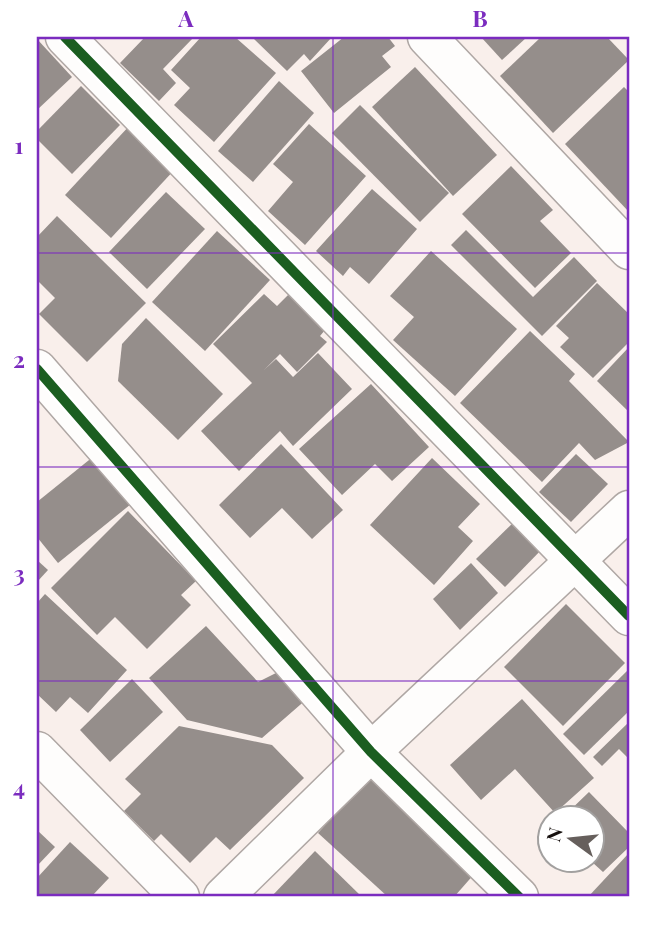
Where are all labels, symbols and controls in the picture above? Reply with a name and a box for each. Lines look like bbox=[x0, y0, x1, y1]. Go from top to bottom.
text: A bbox=[177, 2, 194, 33]
text: B bbox=[472, 2, 488, 33]
text: 1 bbox=[15, 129, 24, 160]
text: 2 bbox=[13, 343, 25, 374]
text: 3 bbox=[13, 557, 25, 588]
text: 4 bbox=[13, 771, 25, 802]
north arrow bbox=[536, 804, 606, 874]
text: N bbox=[539, 824, 568, 844]

